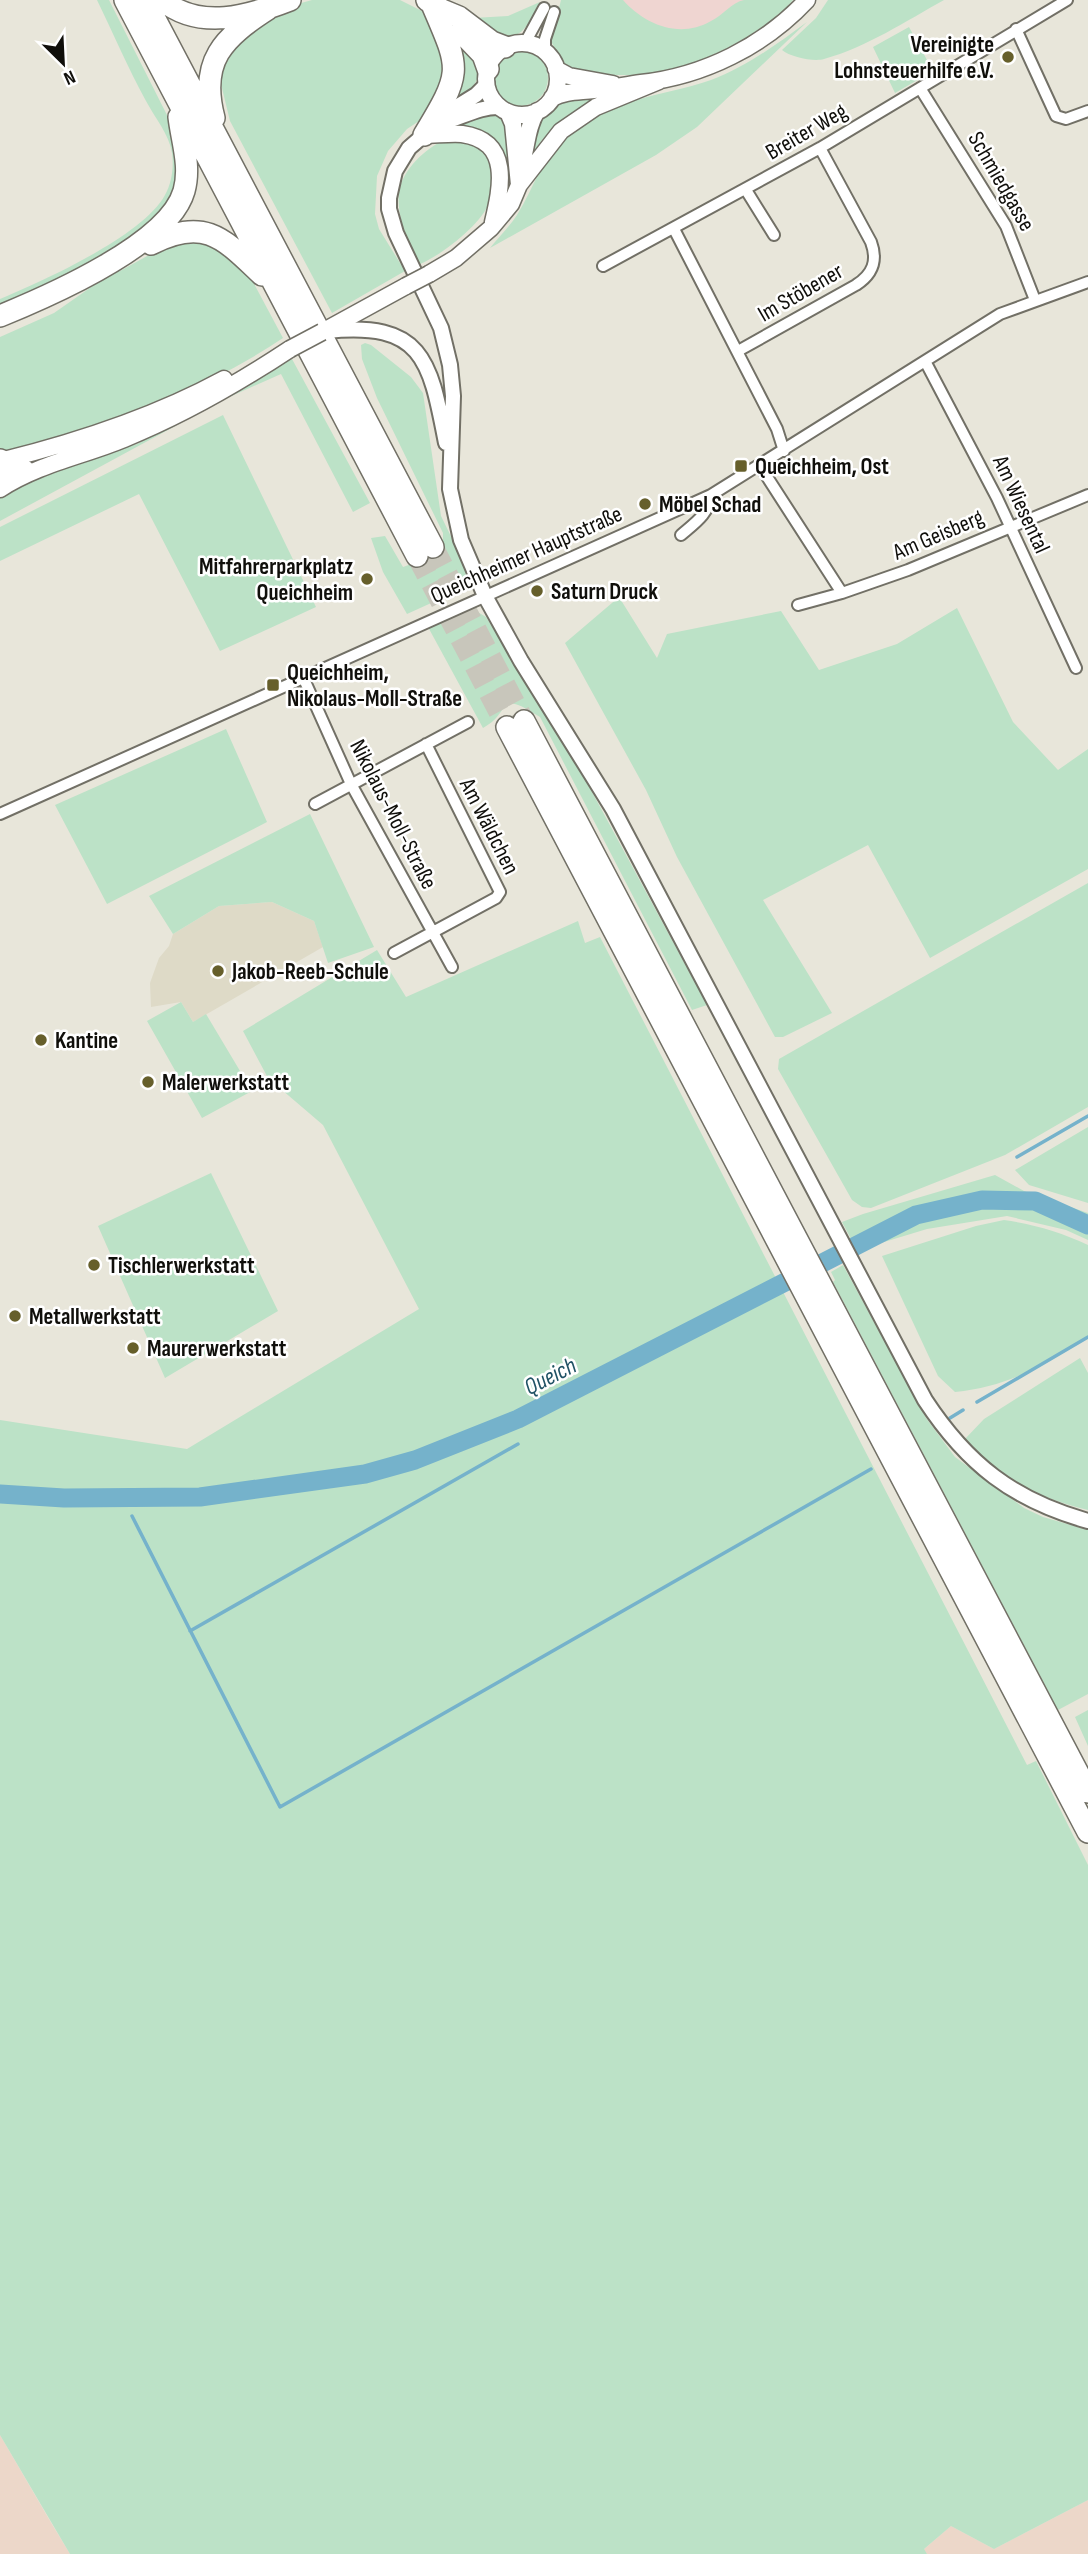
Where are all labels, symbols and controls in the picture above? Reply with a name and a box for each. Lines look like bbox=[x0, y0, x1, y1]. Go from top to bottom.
north arrow bbox=[28, 28, 98, 98]
place label: Vereinigte Lohnsteuerhilfe e.V. bbox=[834, 31, 994, 85]
marker: Vereinigte Lohnsteuerhilfe e.V. bbox=[1000, 49, 1016, 65]
text: N bbox=[60, 65, 79, 90]
street label: Breiter Weg bbox=[761, 97, 852, 166]
street label: Schmiedgasse bbox=[962, 127, 1041, 236]
street label: Im Stöbener bbox=[753, 257, 848, 328]
street label: Am Wiesental bbox=[986, 450, 1056, 558]
place label: Queichheim, Ost bbox=[755, 453, 889, 481]
marker: Queichheim, Ost bbox=[733, 458, 749, 474]
place label: Möbel Schad bbox=[659, 491, 761, 519]
marker: Möbel Schad bbox=[637, 496, 653, 512]
street label: Queichheimer Hauptstraße bbox=[426, 500, 627, 610]
street label: Am Geisberg bbox=[888, 503, 988, 567]
place label: Mitfahrerparkplatz Queichheim bbox=[199, 553, 353, 607]
marker: Mitfahrerparkplatz Queichheim bbox=[359, 571, 375, 587]
place label: Saturn Druck bbox=[551, 578, 658, 606]
marker: Saturn Druck bbox=[529, 583, 545, 599]
place label: Queichheim, Nikolaus-Moll-Straße bbox=[287, 659, 462, 713]
marker: Queichheim, Nikolaus-Moll-Straße bbox=[265, 677, 281, 693]
street label: Nikolaus-Moll-Straße bbox=[343, 735, 443, 894]
street label: Am Wäldchen bbox=[453, 773, 525, 879]
place label: Jakob-Reeb-Schule bbox=[231, 958, 389, 986]
marker: Jakob-Reeb-Schule bbox=[210, 963, 226, 979]
place label: Kantine bbox=[55, 1027, 118, 1055]
marker: Kantine bbox=[33, 1032, 49, 1048]
place label: Malerwerkstatt bbox=[162, 1069, 289, 1097]
marker: Malerwerkstatt bbox=[140, 1074, 156, 1090]
place label: Tischlerwerkstatt bbox=[108, 1252, 255, 1280]
marker: Tischlerwerkstatt bbox=[86, 1257, 102, 1273]
place label: Metallwerkstatt bbox=[29, 1303, 161, 1331]
marker: Metallwerkstatt bbox=[7, 1308, 23, 1324]
place label: Maurerwerkstatt bbox=[147, 1335, 287, 1363]
marker: Maurerwerkstatt bbox=[125, 1340, 141, 1356]
water label: Queich bbox=[519, 1351, 581, 1402]

